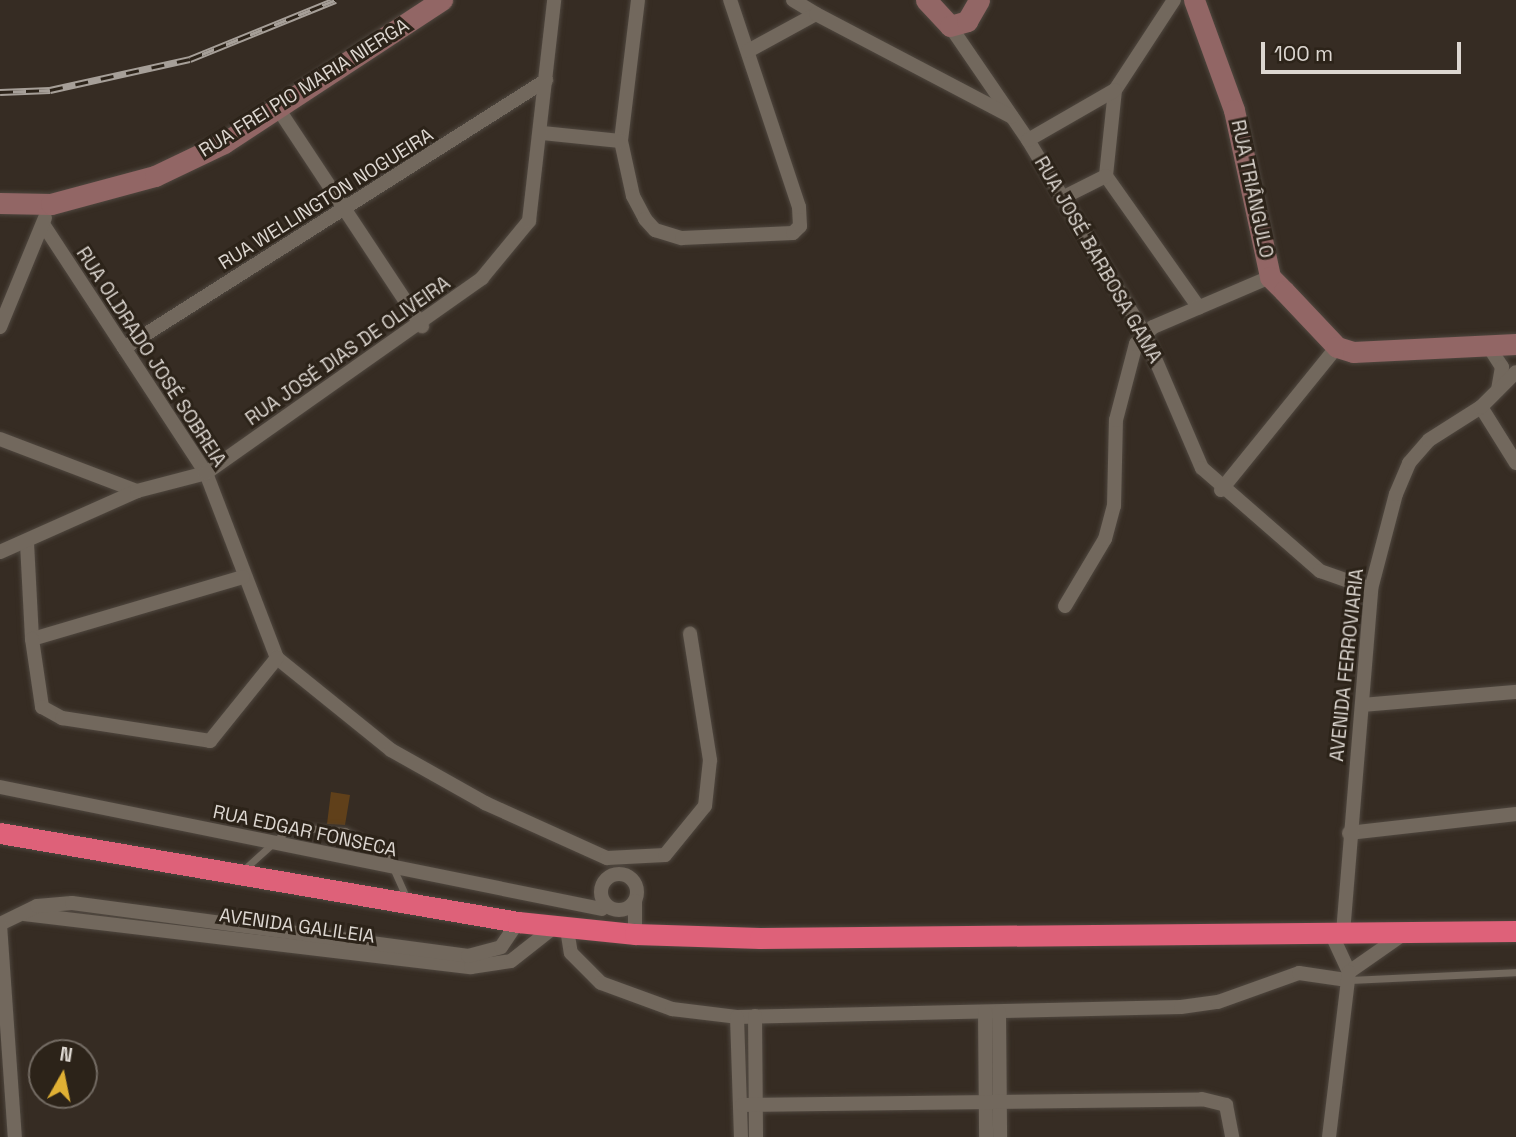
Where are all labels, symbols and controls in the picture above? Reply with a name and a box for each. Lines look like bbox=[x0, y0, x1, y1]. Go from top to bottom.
street label: RUA FREI PIO MARIA NIERGA bbox=[195, 14, 413, 162]
scale bar bbox=[1264, 28, 1464, 72]
text: 100 m bbox=[1274, 40, 1333, 67]
street label: RUA TRIÂNGULO bbox=[1226, 117, 1278, 261]
street label: RUA WELLINGTON NOGUEIRA bbox=[214, 123, 438, 275]
street label: RUA JOSÉ BARBOSA GAMA bbox=[1029, 152, 1167, 368]
street label: RUA OLDRADO JOSÉ SOBREIA bbox=[71, 243, 231, 471]
street label: RUA JOSÉ DIAS DE OLIVEIRA bbox=[241, 271, 455, 431]
street label: AVENIDA FERROVIARIA bbox=[1326, 567, 1368, 763]
street label: RUA EDGAR FONSECA bbox=[211, 800, 399, 862]
street label: AVENIDA GALILEIA bbox=[218, 904, 376, 948]
north arrow bbox=[28, 1039, 98, 1109]
text: N bbox=[58, 1041, 74, 1068]

